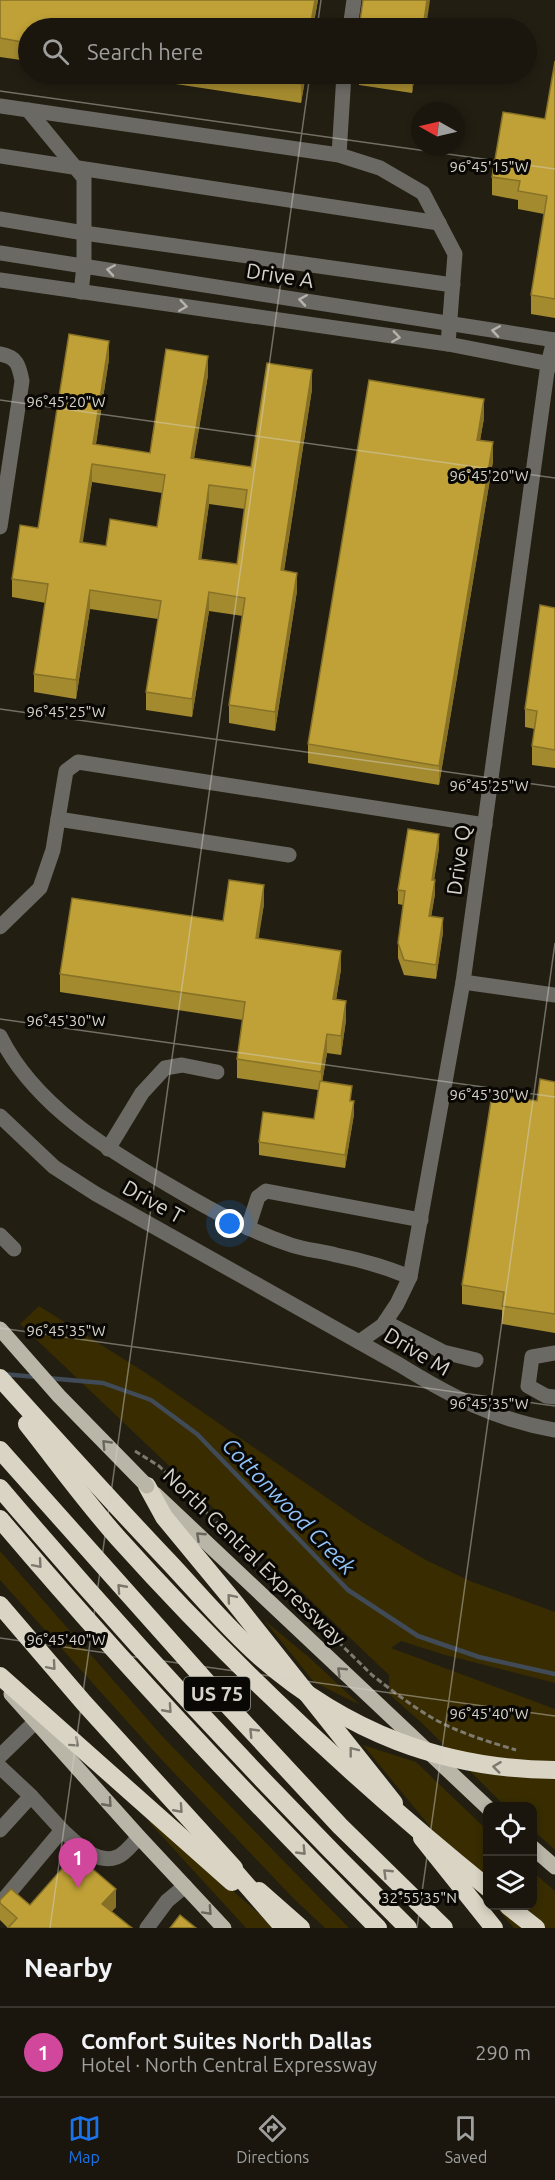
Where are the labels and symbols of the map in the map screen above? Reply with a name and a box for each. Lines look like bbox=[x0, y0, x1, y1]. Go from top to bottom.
north arrow bbox=[411, 102, 465, 156]
text: 96°45'15"W bbox=[449, 158, 529, 175]
street label: Drive A bbox=[245, 258, 316, 292]
one-way arrow bbox=[106, 265, 115, 277]
one-way arrow bbox=[299, 295, 308, 307]
one-way arrow bbox=[178, 300, 187, 312]
one-way arrow bbox=[491, 325, 501, 337]
one-way arrow bbox=[392, 331, 401, 343]
text: 96°45'20"W bbox=[26, 393, 106, 410]
text: 96°45'20"W bbox=[449, 467, 529, 484]
text: 96°45'25"W bbox=[26, 703, 106, 720]
text: 96°45'25"W bbox=[449, 777, 529, 794]
street label: Drive Q bbox=[441, 823, 475, 897]
text: 96°45'30"W bbox=[26, 1012, 106, 1029]
text: 96°45'30"W bbox=[449, 1086, 529, 1103]
street label: Drive T bbox=[119, 1175, 188, 1228]
your location bbox=[215, 1209, 244, 1238]
text: 96°45'35"W bbox=[26, 1322, 106, 1339]
street label: Drive M bbox=[380, 1322, 455, 1380]
text: 96°45'35"W bbox=[449, 1395, 529, 1412]
water label: Cottonwood Creek bbox=[218, 1432, 361, 1580]
one-way arrow bbox=[102, 1440, 113, 1451]
street label: North Central Expressway bbox=[159, 1463, 351, 1650]
one-way arrow bbox=[196, 1532, 207, 1543]
one-way arrow bbox=[31, 1557, 42, 1567]
one-way arrow bbox=[117, 1584, 128, 1595]
one-way arrow bbox=[228, 1594, 239, 1605]
text: 96°45'40"W bbox=[26, 1631, 106, 1648]
one-way arrow bbox=[45, 1659, 56, 1670]
one-way arrow bbox=[338, 1667, 349, 1678]
road number: US 75 bbox=[184, 1677, 250, 1711]
one-way arrow bbox=[161, 1702, 172, 1713]
text: 96°45'40"W bbox=[449, 1705, 529, 1722]
one-way arrow bbox=[249, 1728, 260, 1739]
one-way arrow bbox=[68, 1736, 79, 1747]
one-way arrow bbox=[349, 1747, 360, 1758]
one-way arrow bbox=[492, 1761, 501, 1774]
one-way arrow bbox=[101, 1796, 112, 1807]
one-way arrow bbox=[172, 1802, 183, 1813]
pin: 1 bbox=[58, 1838, 98, 1888]
one-way arrow bbox=[295, 1844, 306, 1854]
one-way arrow bbox=[384, 1869, 394, 1880]
text: 32°55'35"N bbox=[381, 1889, 457, 1906]
one-way arrow bbox=[201, 1904, 212, 1914]

